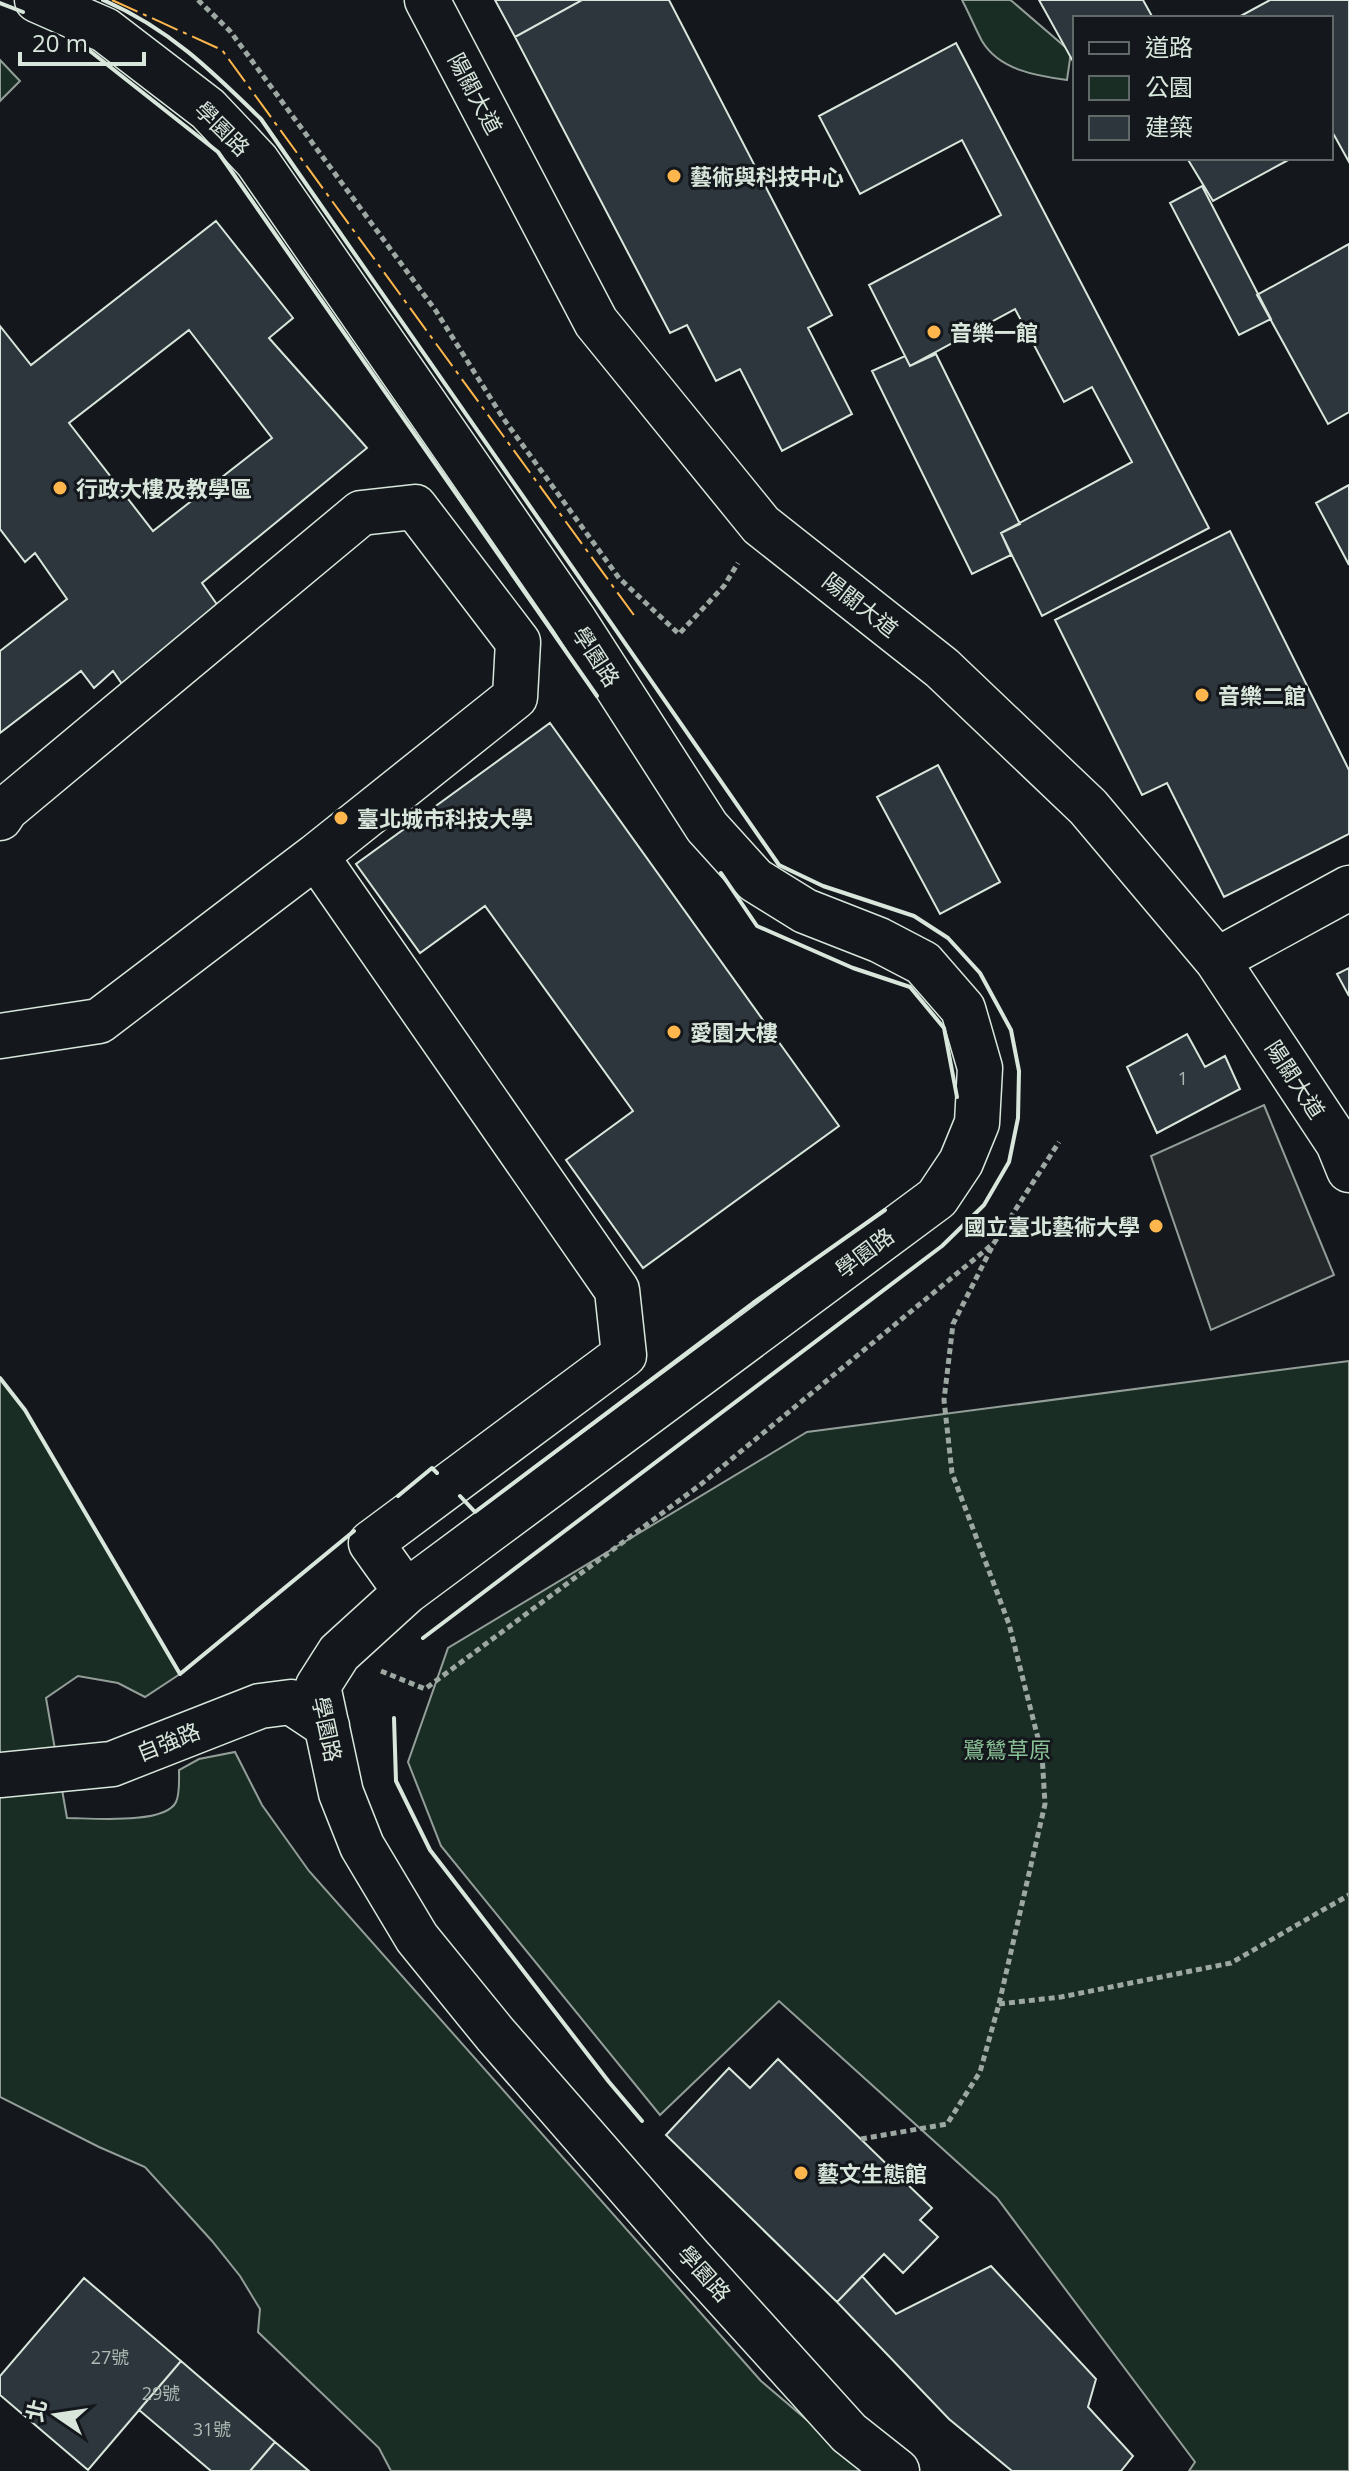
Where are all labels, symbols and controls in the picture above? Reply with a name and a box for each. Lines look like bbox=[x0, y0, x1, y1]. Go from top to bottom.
scale bar bbox=[20, 16, 144, 66]
legend bbox=[1073, 16, 1333, 160]
text: 20 m bbox=[32, 26, 88, 59]
text: 道路 bbox=[1145, 30, 1193, 63]
street label: 陽關大道 bbox=[442, 47, 510, 139]
text: 公園 bbox=[1145, 70, 1193, 103]
street label: 學園路 bbox=[189, 94, 257, 162]
text: 建築 bbox=[1145, 110, 1193, 143]
place label: 藝術與科技中心 bbox=[690, 161, 844, 191]
marker: 藝術與科技中心 bbox=[665, 167, 683, 185]
place label: 音樂一館 bbox=[950, 317, 1038, 347]
marker: 音樂一館 bbox=[925, 323, 943, 341]
place label: 行政大樓及教學區 bbox=[76, 473, 252, 503]
marker: 行政大樓及教學區 bbox=[51, 479, 69, 497]
street label: 陽關大道 bbox=[817, 565, 905, 643]
street label: 學園路 bbox=[566, 620, 628, 692]
place label: 音樂二館 bbox=[1218, 680, 1306, 710]
marker: 音樂二館 bbox=[1193, 686, 1211, 704]
place label: 臺北城市科技大學 bbox=[357, 803, 533, 833]
marker: 臺北城市科技大學 bbox=[332, 809, 350, 827]
place label: 愛園大樓 bbox=[690, 1017, 778, 1047]
marker: 愛園大樓 bbox=[665, 1023, 683, 1041]
street label: 陽關大道 bbox=[1259, 1034, 1333, 1124]
house number: 1 bbox=[1178, 1066, 1188, 1090]
place label: 國立臺北藝術大學 bbox=[964, 1211, 1140, 1241]
marker: 國立臺北藝術大學 bbox=[1147, 1217, 1165, 1235]
street label: 學園路 bbox=[829, 1220, 899, 1284]
street label: 學園路 bbox=[306, 1694, 350, 1764]
street label: 自強路 bbox=[132, 1715, 204, 1767]
park label: 鷺鷥草原 bbox=[963, 1734, 1051, 1764]
place label: 藝文生態館 bbox=[817, 2158, 927, 2188]
marker: 藝文生態館 bbox=[792, 2164, 810, 2182]
street label: 學園路 bbox=[672, 2238, 738, 2308]
house number: 27號 bbox=[91, 2345, 129, 2369]
north arrow bbox=[16, 2375, 96, 2455]
house number: 29號 bbox=[142, 2381, 180, 2405]
text: 北 bbox=[18, 2396, 53, 2424]
house number: 31號 bbox=[193, 2417, 231, 2441]

